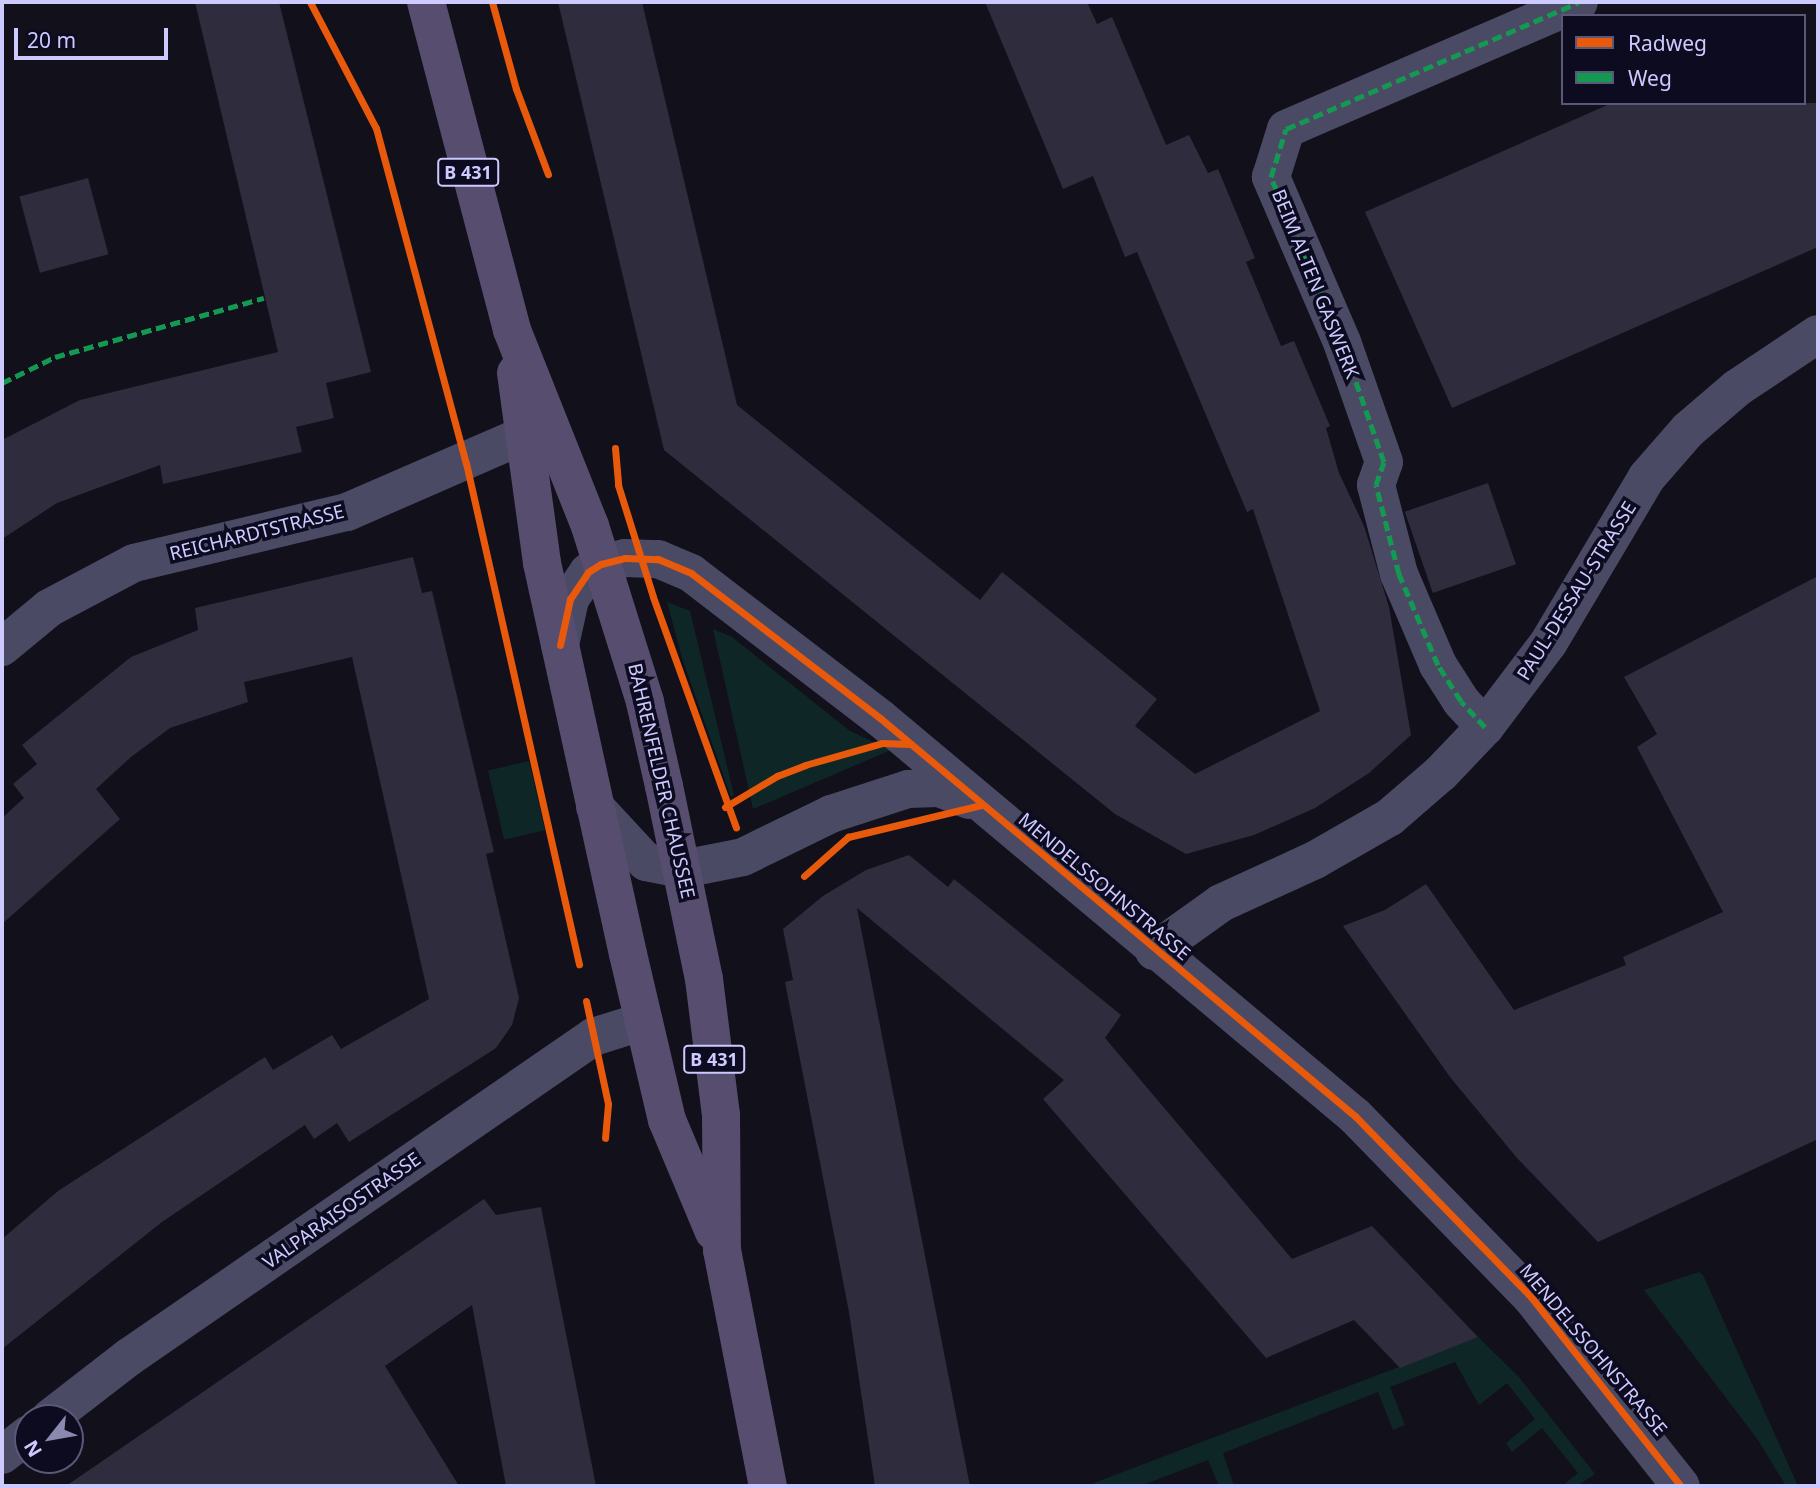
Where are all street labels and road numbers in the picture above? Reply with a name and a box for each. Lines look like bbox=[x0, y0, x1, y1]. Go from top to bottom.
road number: B 431 bbox=[436, 158, 500, 187]
street label: BEIM ALTEN GASWERK bbox=[1267, 186, 1363, 382]
street label: PAUL-DESSAU-STRASSE bbox=[1513, 497, 1641, 685]
street label: REICHARDTSTRASSE bbox=[167, 500, 347, 566]
street label: BAHRENFELDER CHAUSSEE bbox=[623, 661, 699, 901]
street label: MENDELSSOHNSTRASSE bbox=[1013, 808, 1195, 966]
road number: B 431 bbox=[682, 1044, 746, 1074]
street label: VALPARAISOSTRASSE bbox=[259, 1148, 425, 1274]
street label: MENDELSSOHNSTRASSE bbox=[1514, 1259, 1672, 1441]

